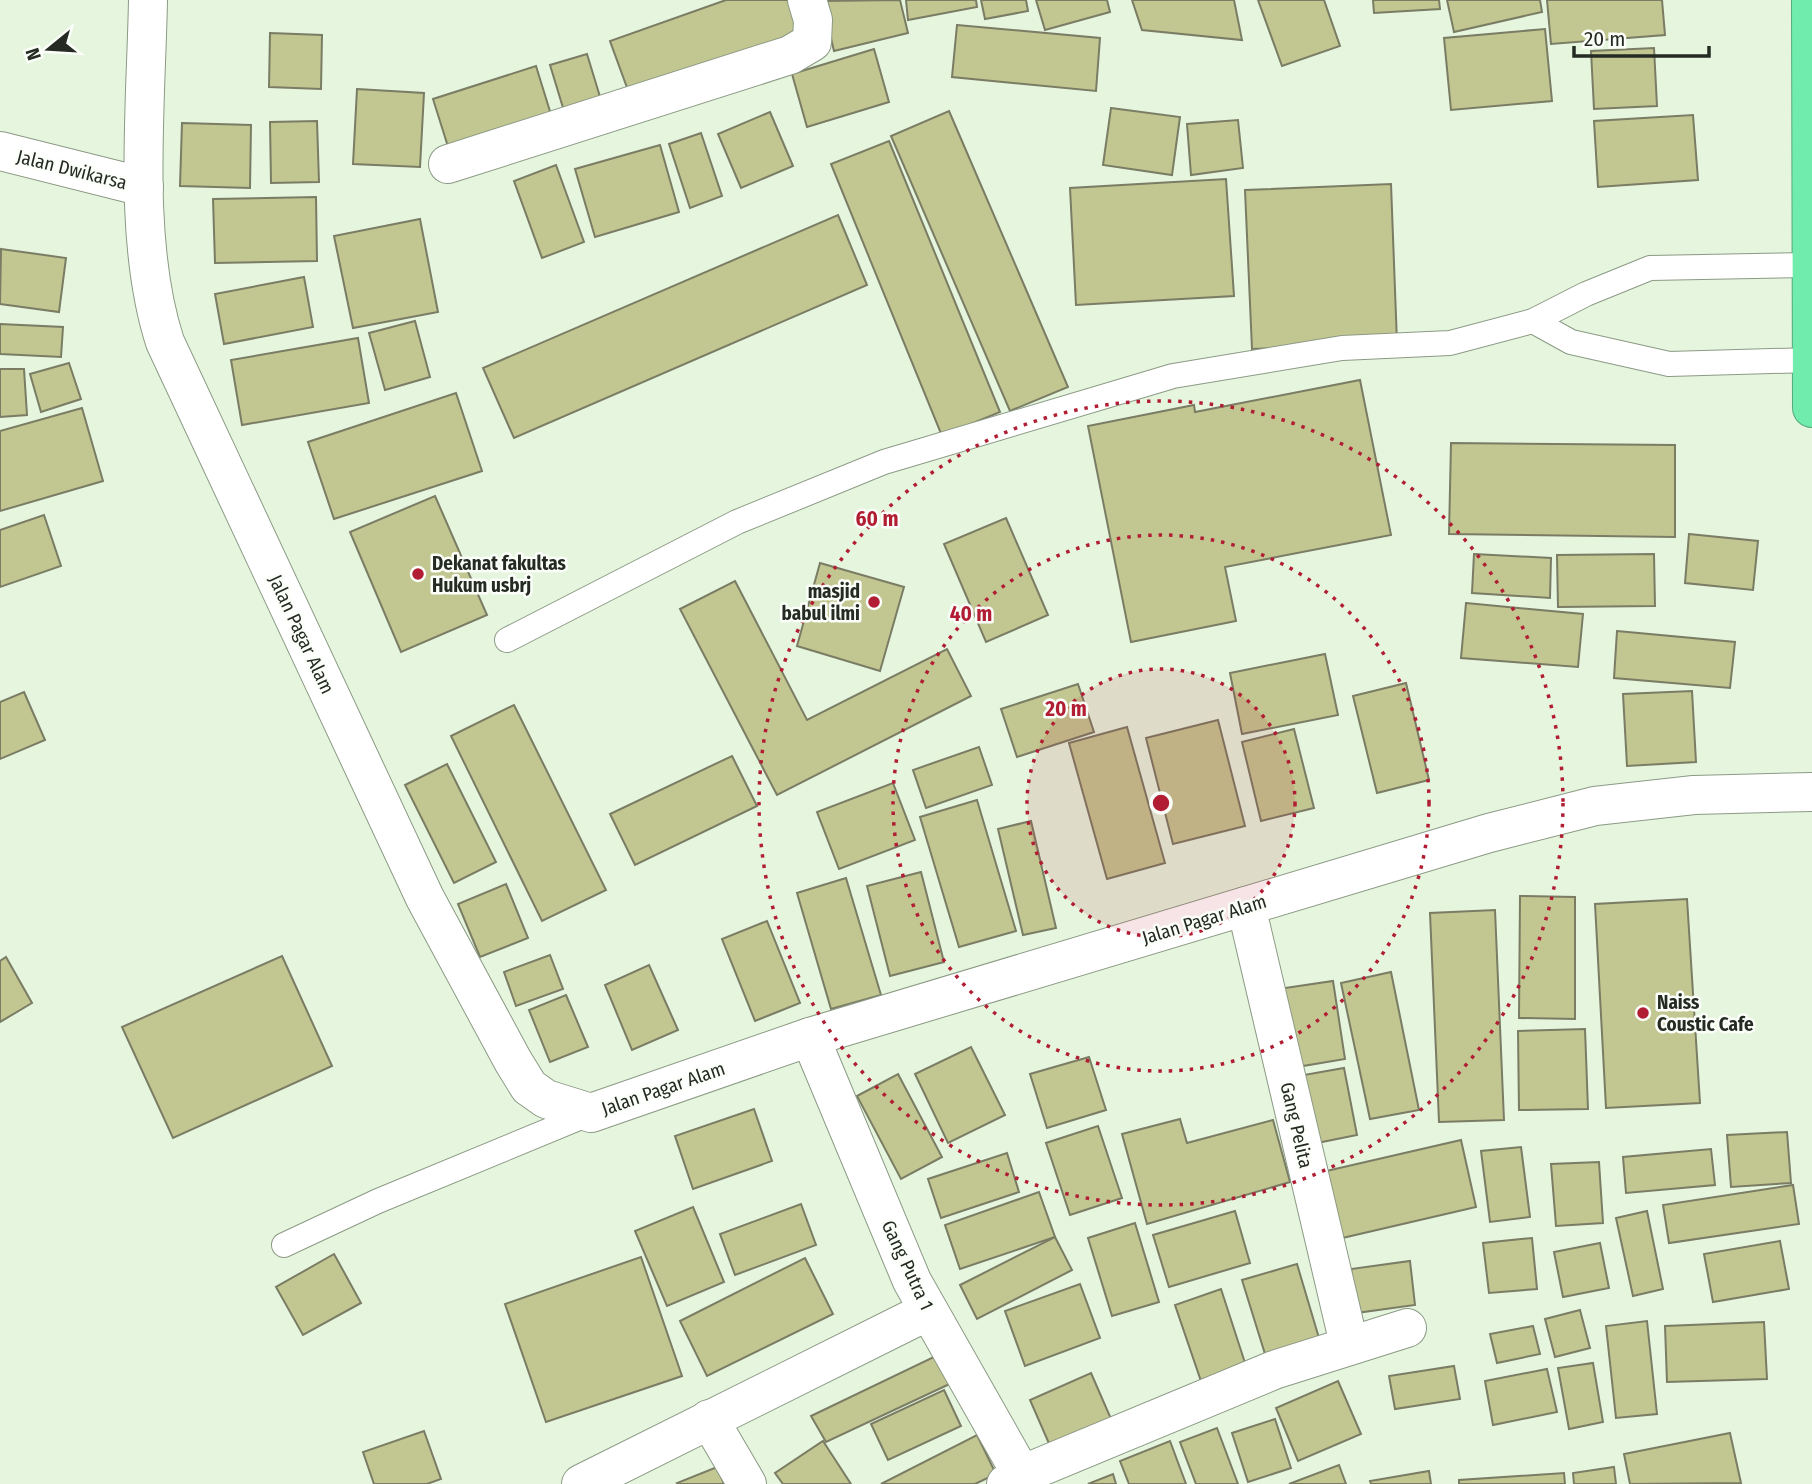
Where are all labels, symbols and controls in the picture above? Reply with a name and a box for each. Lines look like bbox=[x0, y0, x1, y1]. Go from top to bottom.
north arrow bbox=[14, 14, 84, 84]
scale bar bbox=[1574, 14, 1709, 58]
text: 20 m bbox=[1584, 26, 1625, 52]
text: N bbox=[21, 45, 46, 63]
street label: Jalan Dwikarsa bbox=[14, 145, 129, 194]
text: 60 m bbox=[856, 506, 898, 532]
place label: Dekanat fakultas Hukum usbrj bbox=[432, 552, 566, 597]
marker: Dekanat fakultas Hukum usbrj bbox=[410, 566, 426, 582]
street label: Jalan Pagar Alam bbox=[264, 571, 339, 697]
place label: masjid babul ilmi bbox=[782, 580, 860, 625]
marker: masjid babul ilmi bbox=[866, 594, 882, 610]
text: 40 m bbox=[950, 601, 992, 627]
text: 20 m bbox=[1044, 696, 1087, 722]
centre of rings bbox=[1149, 791, 1173, 815]
street label: Jalan Pagar Alam bbox=[1139, 890, 1269, 949]
place label: Naiss Coustic Cafe bbox=[1657, 991, 1754, 1036]
marker: Naiss Coustic Cafe bbox=[1635, 1005, 1651, 1021]
street label: Jalan Pagar Alam bbox=[598, 1057, 728, 1120]
street label: Gang Pelita bbox=[1275, 1080, 1318, 1170]
street label: Gang Putra 1 bbox=[877, 1217, 938, 1314]

